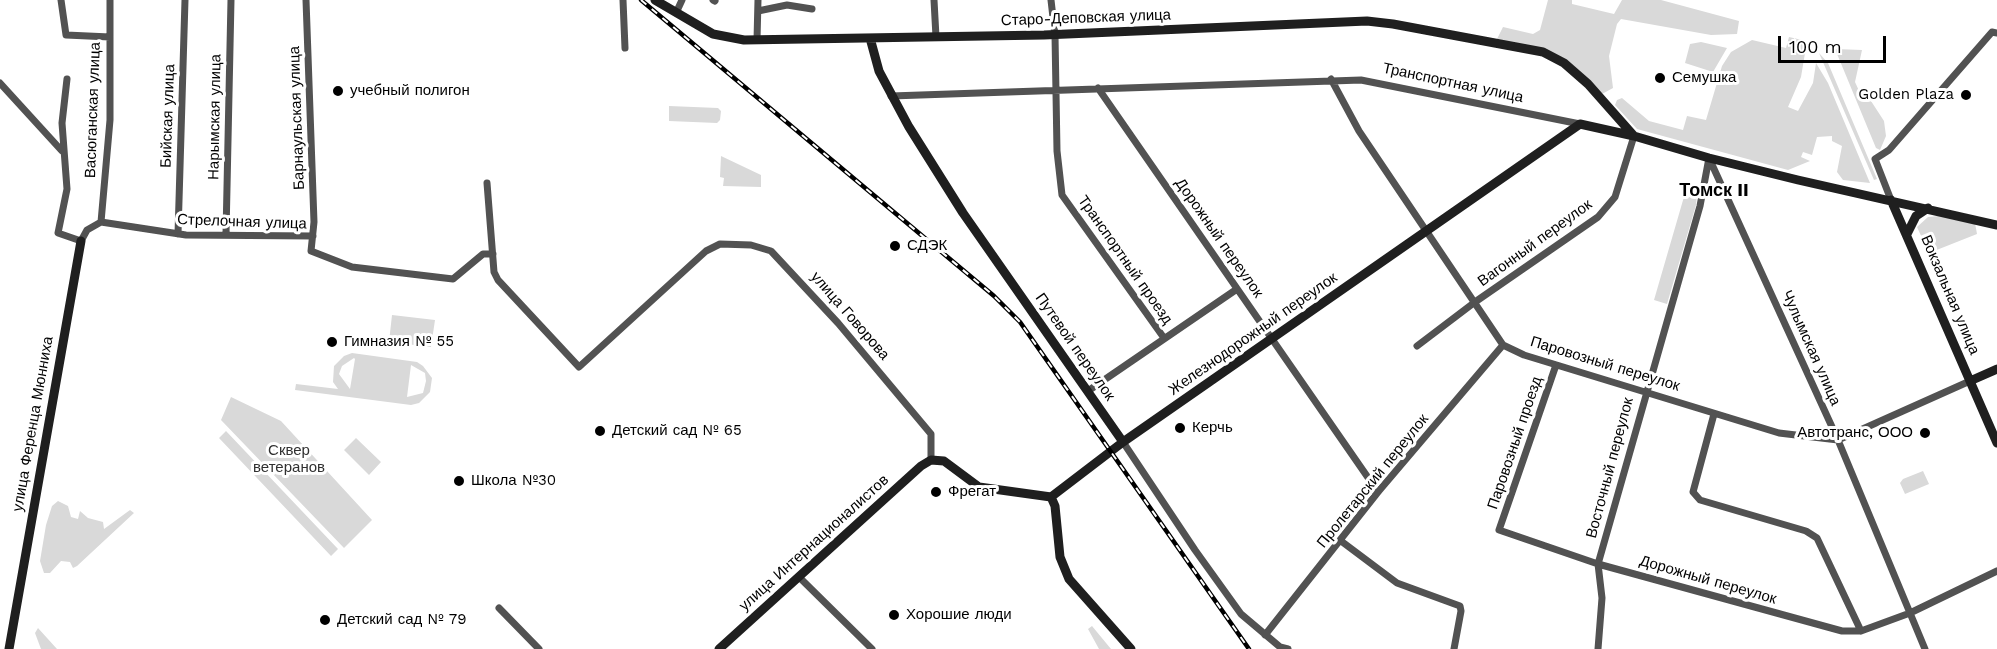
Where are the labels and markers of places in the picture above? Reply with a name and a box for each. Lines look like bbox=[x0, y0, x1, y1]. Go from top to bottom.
place label: Семушка bbox=[1672, 69, 1736, 87]
marker: Семушка bbox=[1653, 71, 1667, 85]
place label: учебный полигон bbox=[350, 82, 470, 100]
marker: учебный полигон bbox=[331, 84, 345, 98]
place label: Golden Plaza bbox=[1858, 86, 1954, 104]
marker: Golden Plaza bbox=[1959, 88, 1973, 102]
place label: СДЭК bbox=[907, 237, 947, 255]
marker: СДЭК bbox=[888, 239, 902, 253]
place label: Гимназия № 55 bbox=[344, 333, 454, 351]
marker: Гимназия № 55 bbox=[325, 335, 339, 349]
place label: Керчь bbox=[1192, 419, 1233, 437]
marker: Керчь bbox=[1173, 421, 1187, 435]
place label: Детский сад № 65 bbox=[612, 422, 742, 440]
marker: Детский сад № 65 bbox=[593, 424, 607, 438]
place label: Автотранс, ООО bbox=[1797, 424, 1913, 442]
marker: Автотранс, ООО bbox=[1918, 426, 1932, 440]
place label: Школа №30 bbox=[471, 472, 556, 490]
marker: Школа №30 bbox=[452, 474, 466, 488]
place label: Фрегат bbox=[948, 483, 996, 501]
marker: Фрегат bbox=[929, 485, 943, 499]
place label: Хорошие люди bbox=[906, 606, 1012, 624]
marker: Хорошие люди bbox=[887, 608, 901, 622]
place label: Детский сад № 79 bbox=[337, 611, 467, 629]
marker: Детский сад № 79 bbox=[318, 613, 332, 627]

